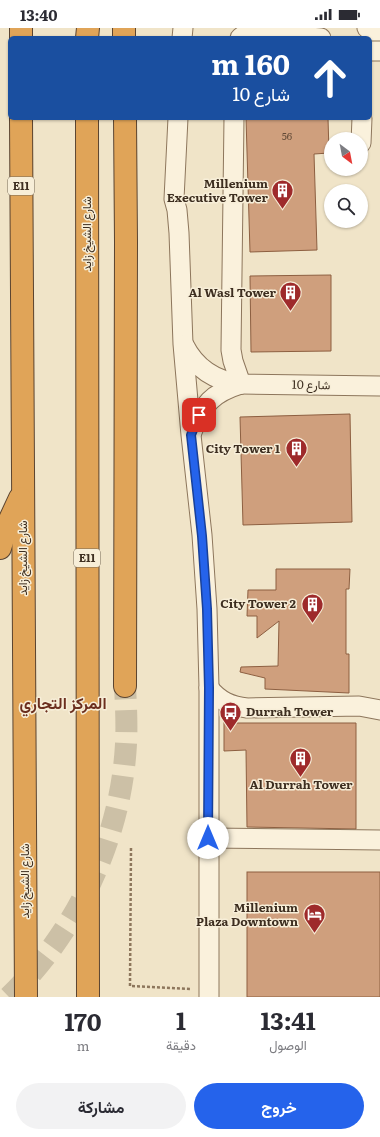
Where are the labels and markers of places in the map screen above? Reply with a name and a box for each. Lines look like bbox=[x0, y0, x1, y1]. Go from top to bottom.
place label: Millenium Executive Tower bbox=[167, 174, 268, 206]
building icon: Millenium Executive Tower bbox=[270, 178, 296, 211]
building icon: Al Wasl Tower bbox=[278, 280, 304, 313]
place label: Al Wasl Tower bbox=[188, 283, 276, 301]
pin bbox=[182, 398, 216, 432]
building icon: City Tower 1 bbox=[283, 436, 309, 469]
place label: City Tower 1 bbox=[206, 439, 280, 457]
building icon: City Tower 2 bbox=[299, 591, 325, 624]
place label: City Tower 2 bbox=[220, 594, 297, 612]
bus stop icon: Durrah Tower bbox=[217, 699, 243, 732]
place label: Durrah Tower bbox=[246, 702, 334, 720]
building icon: Al Durrah Tower bbox=[288, 745, 314, 778]
place label: Al Durrah Tower bbox=[249, 775, 353, 793]
place label: Millenium Plaza Downtown bbox=[196, 898, 299, 930]
hotel icon: Millenium Plaza Downtown bbox=[301, 902, 327, 935]

